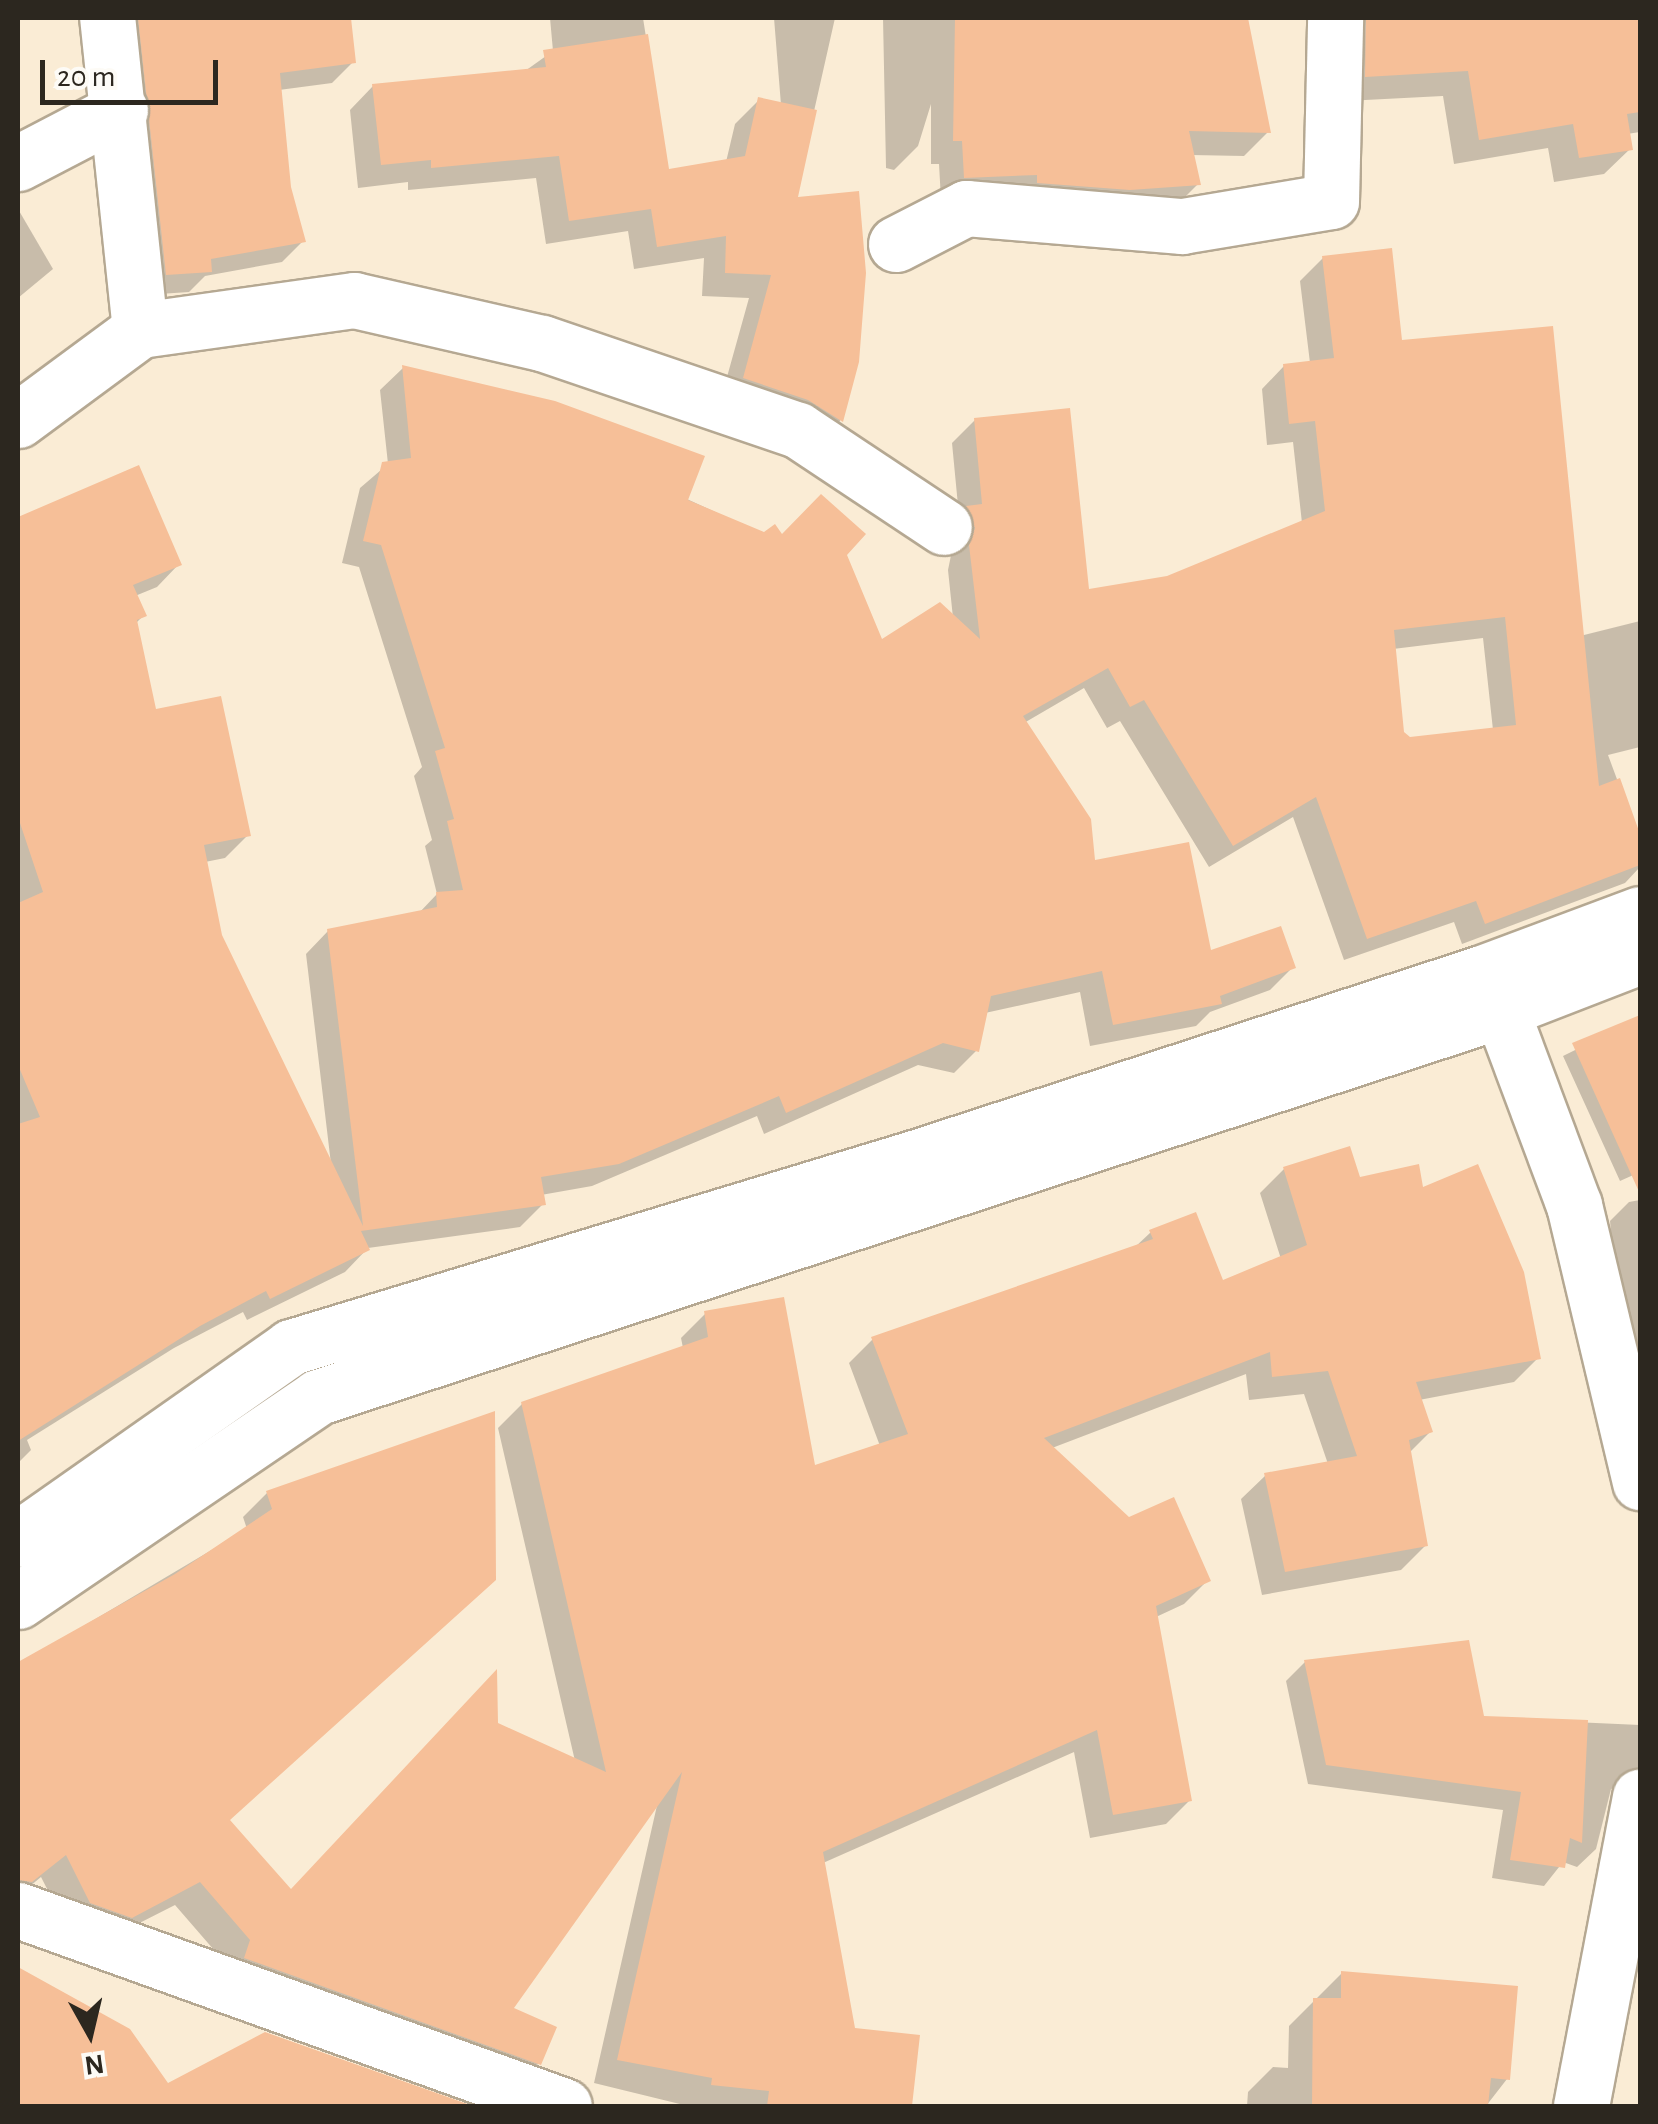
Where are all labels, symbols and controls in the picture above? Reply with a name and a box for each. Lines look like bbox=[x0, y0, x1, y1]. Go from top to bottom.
scale bar bbox=[45, 40, 222, 102]
text: 20 m bbox=[57, 62, 115, 92]
north arrow bbox=[40, 1984, 140, 2084]
text: N bbox=[83, 2048, 106, 2079]

